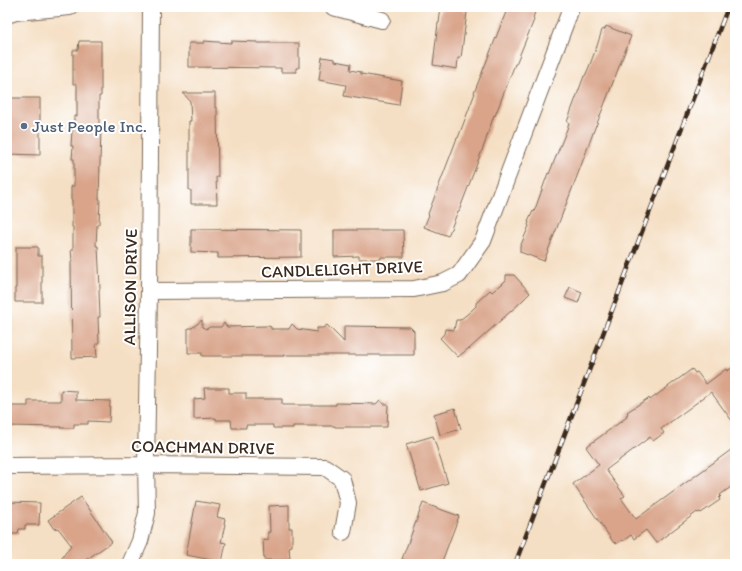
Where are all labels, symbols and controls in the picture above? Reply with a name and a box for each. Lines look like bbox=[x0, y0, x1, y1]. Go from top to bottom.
place label: Just People Inc. bbox=[32, 116, 147, 136]
marker: Just People Inc. bbox=[19, 121, 29, 131]
street label: ALLISON DRIVE bbox=[119, 228, 141, 346]
street label: CANDLELIGHT DRIVE bbox=[261, 256, 423, 282]
street label: COACHMAN DRIVE bbox=[131, 436, 275, 458]

